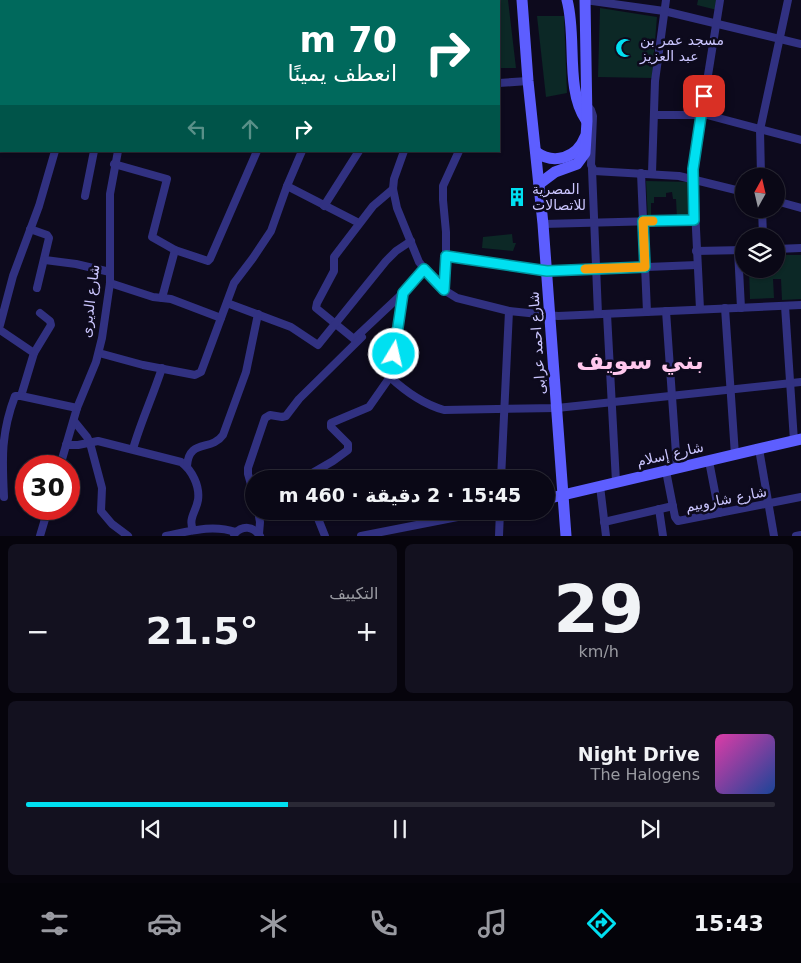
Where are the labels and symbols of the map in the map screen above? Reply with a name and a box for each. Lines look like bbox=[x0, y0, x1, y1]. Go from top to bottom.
place label: مسجد عمر بن عبد العزيز bbox=[639, 32, 724, 65]
mosque icon: مسجد عمر بن عبد العزيز bbox=[614, 37, 636, 59]
pin bbox=[683, 75, 725, 117]
north arrow bbox=[735, 168, 785, 218]
place label: المصرية للاتصالات bbox=[532, 181, 586, 213]
building icon: المصرية للاتصالات bbox=[506, 186, 528, 208]
street label: شارع الديرى bbox=[78, 263, 103, 339]
street label: شارع احمد عرابى bbox=[525, 291, 550, 395]
position arrow bbox=[367, 327, 419, 379]
district label: بني سويف bbox=[576, 347, 704, 375]
street label: شارع إسلام bbox=[635, 439, 705, 470]
speed limit sign: 30 bbox=[15, 455, 80, 520]
street label: شارع شاروبيم bbox=[684, 483, 768, 516]

